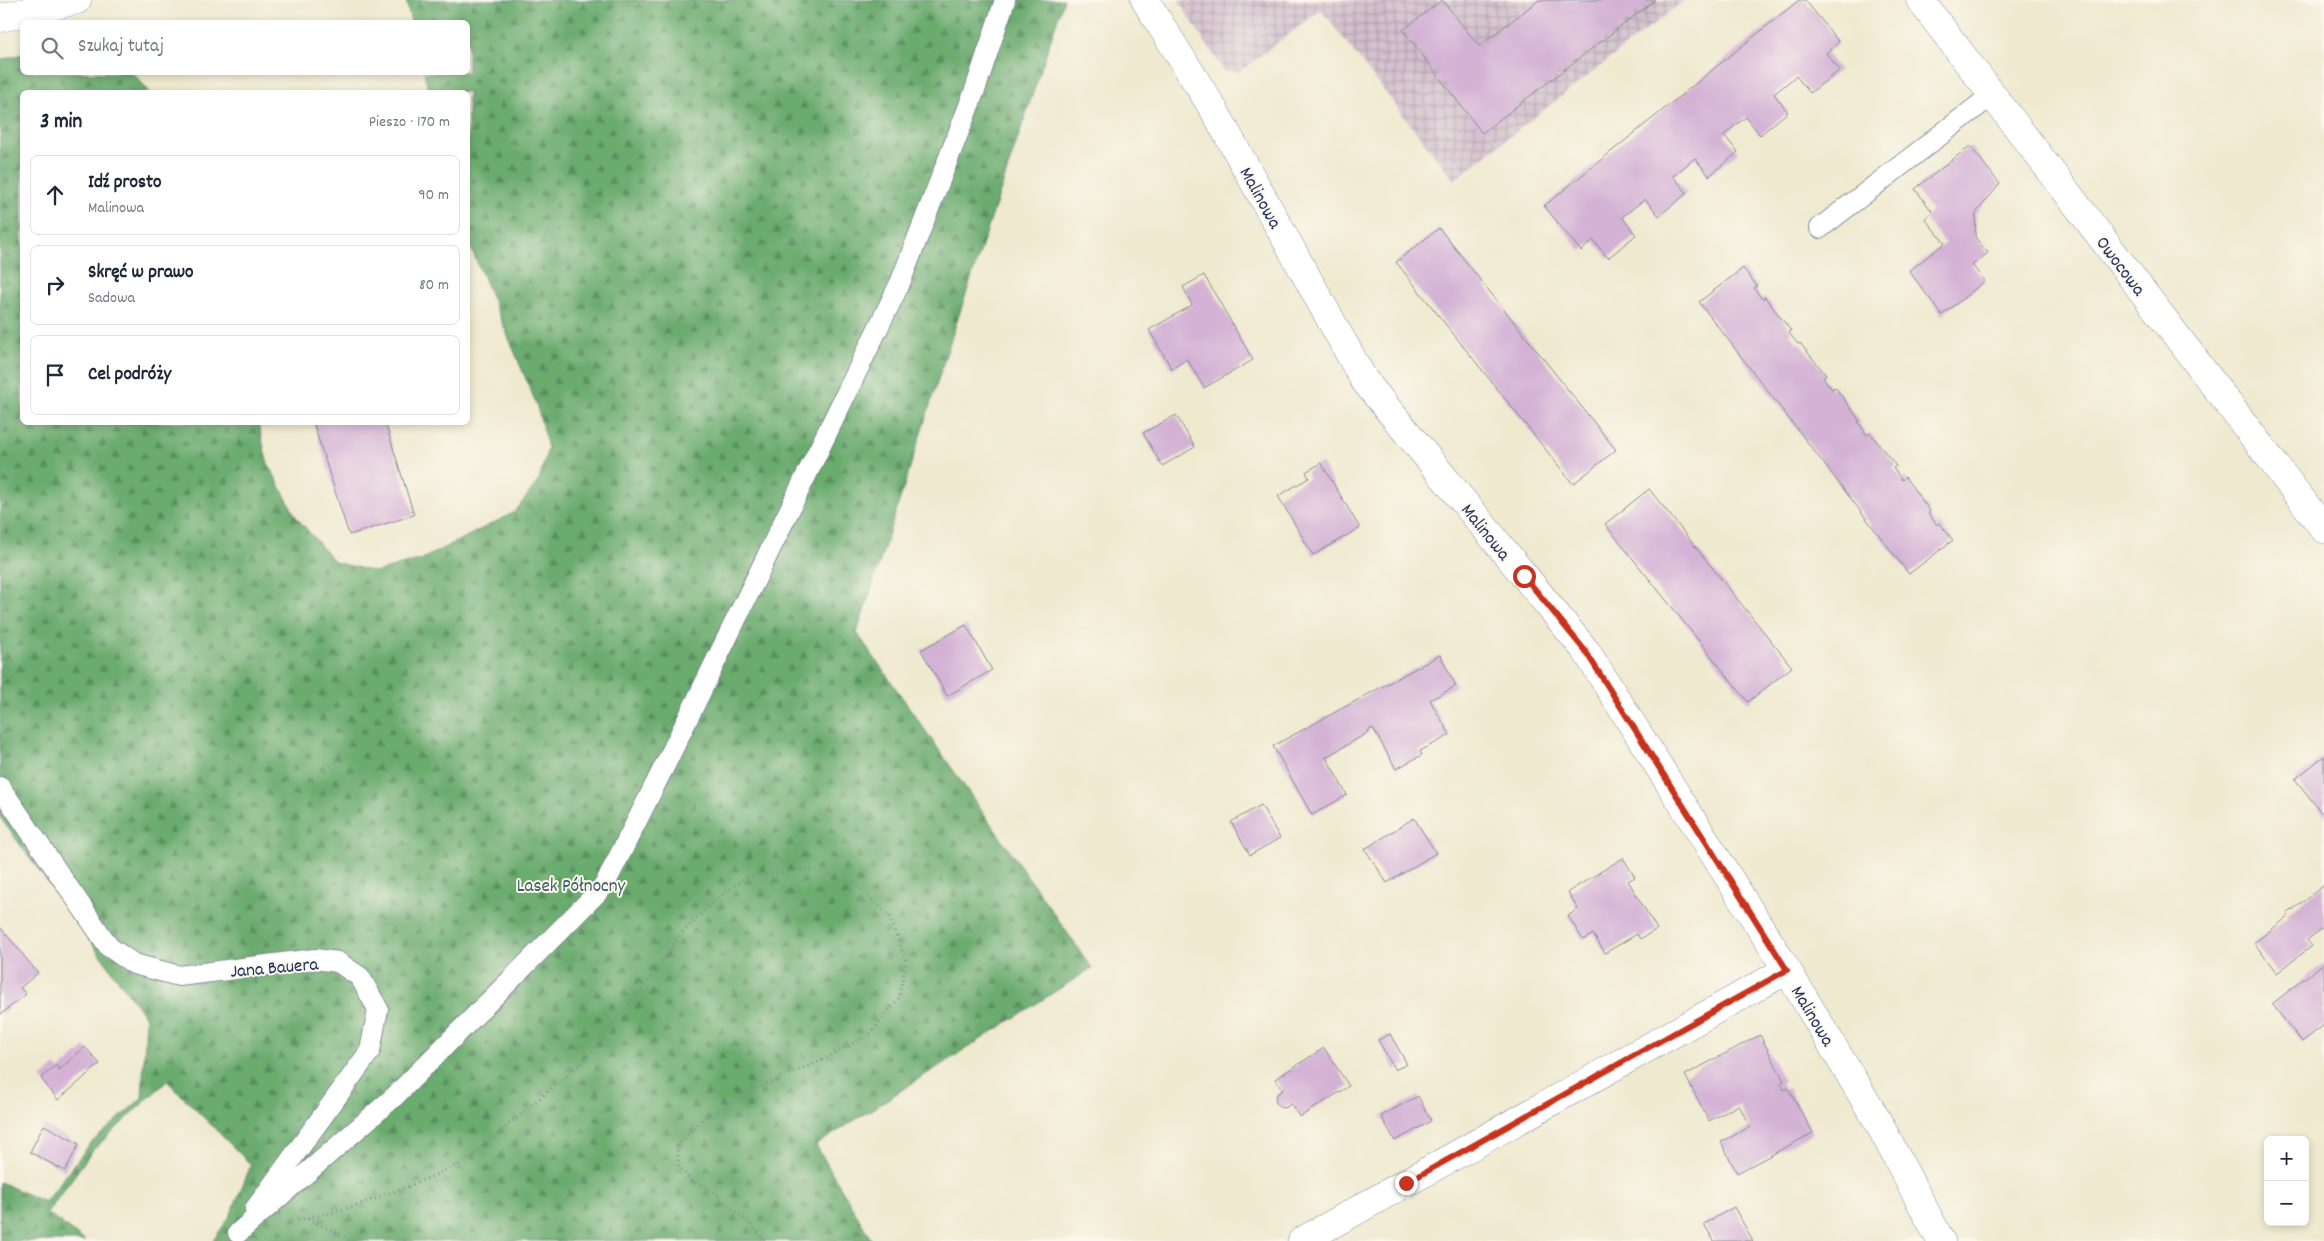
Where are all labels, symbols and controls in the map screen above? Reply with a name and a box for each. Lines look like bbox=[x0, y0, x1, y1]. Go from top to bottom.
search box bbox=[20, 20, 470, 75]
icon: search bbox=[38, 34, 66, 62]
text: Szukaj tutaj bbox=[78, 34, 164, 61]
text: 3 min bbox=[40, 108, 82, 138]
text: Pieszo · 170 m bbox=[369, 111, 450, 134]
street label: Malinowa bbox=[1231, 163, 1287, 235]
text: Idź prosto bbox=[88, 170, 161, 197]
icon: ahead bbox=[41, 181, 69, 209]
text: 90 m bbox=[418, 184, 449, 207]
text: Malinowa bbox=[88, 197, 144, 220]
street label: Owocowa bbox=[2088, 231, 2151, 304]
text: Skręć w prawo bbox=[88, 260, 194, 287]
icon: right bbox=[41, 271, 69, 299]
text: 80 m bbox=[419, 274, 449, 297]
text: Sadowa bbox=[88, 287, 135, 310]
icon: arrive bbox=[41, 361, 69, 389]
text: Cel podróży bbox=[88, 362, 171, 389]
street label: Malinowa bbox=[1453, 499, 1516, 568]
route start bbox=[1513, 565, 1536, 588]
park label: Lasek Północny bbox=[517, 874, 626, 901]
street label: Jana Bauera bbox=[229, 952, 321, 987]
street label: Malinowa bbox=[1782, 981, 1840, 1053]
map controls bbox=[2264, 1136, 2309, 1226]
button: + bbox=[2264, 1136, 2309, 1181]
route end bbox=[1395, 1172, 1418, 1195]
button: − bbox=[2264, 1181, 2309, 1226]

